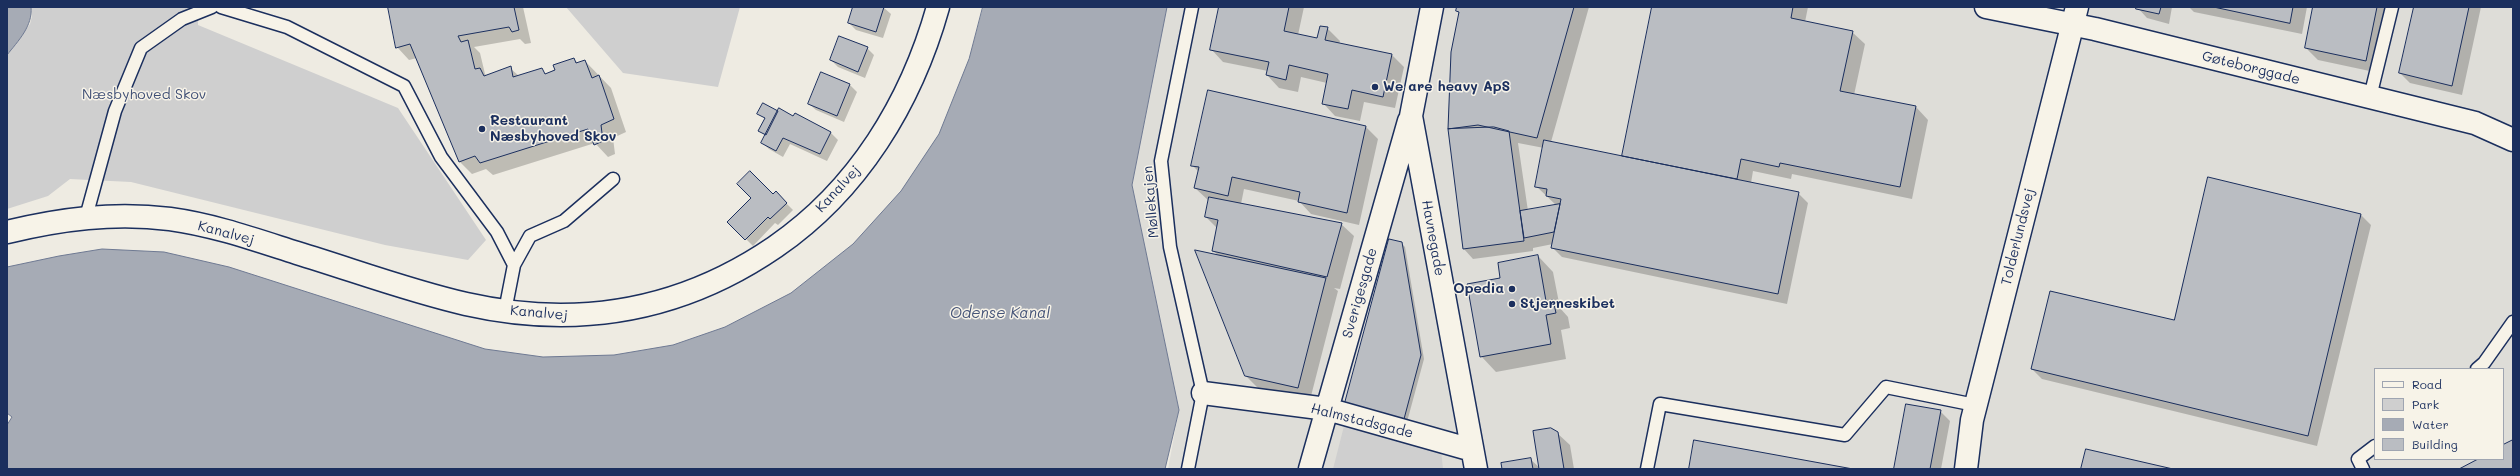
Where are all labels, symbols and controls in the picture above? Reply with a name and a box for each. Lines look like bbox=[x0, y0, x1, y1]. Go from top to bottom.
street label: Gøteborggade bbox=[2200, 48, 2302, 88]
place label: We are heavy ApS bbox=[1383, 79, 1510, 95]
marker: We are heavy ApS bbox=[1370, 82, 1380, 92]
park label: Næsbyhoved Skov bbox=[82, 87, 206, 103]
place label: Restaurant Næsbyhoved Skov bbox=[490, 113, 616, 146]
marker: Restaurant Næsbyhoved Skov bbox=[477, 124, 487, 134]
street label: Kanalvej bbox=[812, 162, 864, 216]
street label: Møllekajen bbox=[1139, 165, 1163, 239]
street label: Tolderlundsvej bbox=[1998, 187, 2038, 287]
street label: Havnegade bbox=[1418, 199, 1448, 277]
street label: Kanalvej bbox=[196, 217, 256, 249]
street label: Sverigesgade bbox=[1339, 246, 1381, 340]
place label: Opedia bbox=[1453, 281, 1504, 297]
marker: Opedia bbox=[1507, 284, 1517, 294]
place label: Stjerneskibet bbox=[1520, 296, 1615, 312]
marker: Stjerneskibet bbox=[1507, 299, 1517, 309]
street label: Kanalvej bbox=[509, 302, 569, 324]
water label: Odense Kanal bbox=[950, 304, 1050, 322]
legend bbox=[2374, 368, 2504, 460]
text: Road bbox=[2412, 376, 2442, 392]
text: Park bbox=[2412, 396, 2439, 412]
street label: Halmstadsgade bbox=[1309, 400, 1415, 442]
text: Water bbox=[2412, 416, 2449, 432]
text: Building bbox=[2412, 436, 2458, 452]

